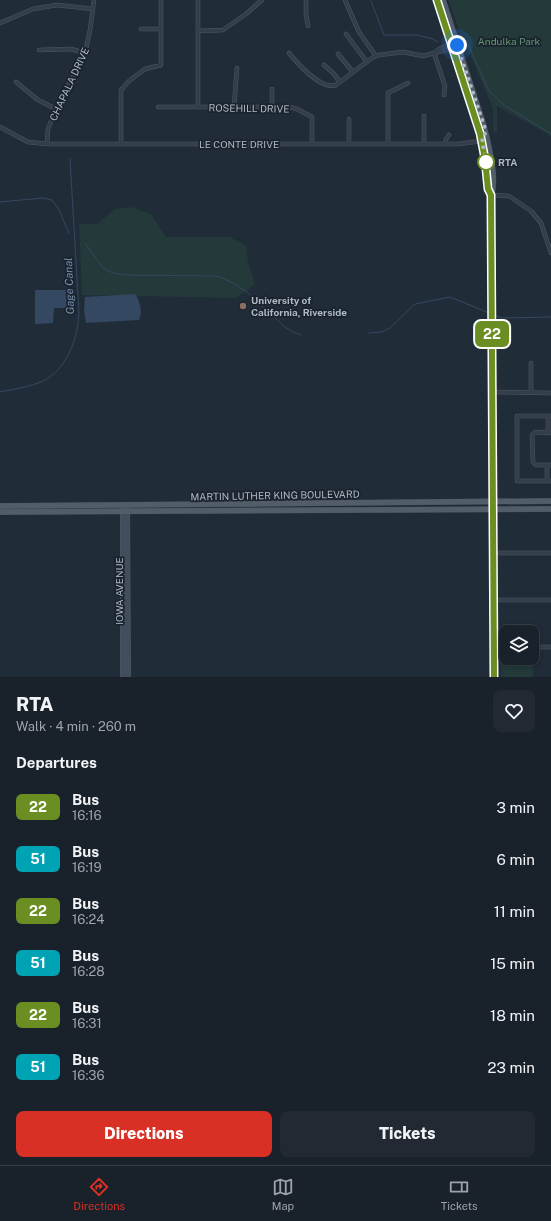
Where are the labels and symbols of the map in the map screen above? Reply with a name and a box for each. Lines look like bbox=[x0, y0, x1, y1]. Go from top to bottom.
your location bbox=[447, 35, 467, 55]
park label: Andulka Park bbox=[478, 35, 541, 47]
street label: CHAPALA DRIVE bbox=[47, 45, 91, 123]
street label: ROSEHILL DRIVE bbox=[208, 101, 290, 115]
street label: LE CONTE DRIVE bbox=[199, 138, 279, 150]
marker: RTA bbox=[477, 153, 495, 171]
place label: RTA bbox=[498, 156, 517, 168]
water label: Gage Canal bbox=[62, 257, 76, 315]
place label: University of California, Riverside bbox=[251, 294, 347, 318]
marker: University of California, Riverside bbox=[238, 301, 248, 311]
line badge: 22 bbox=[474, 321, 510, 347]
street label: MARTIN LUTHER KING BOULEVARD bbox=[190, 488, 360, 502]
street label: IOWA AVENUE bbox=[113, 557, 125, 625]

